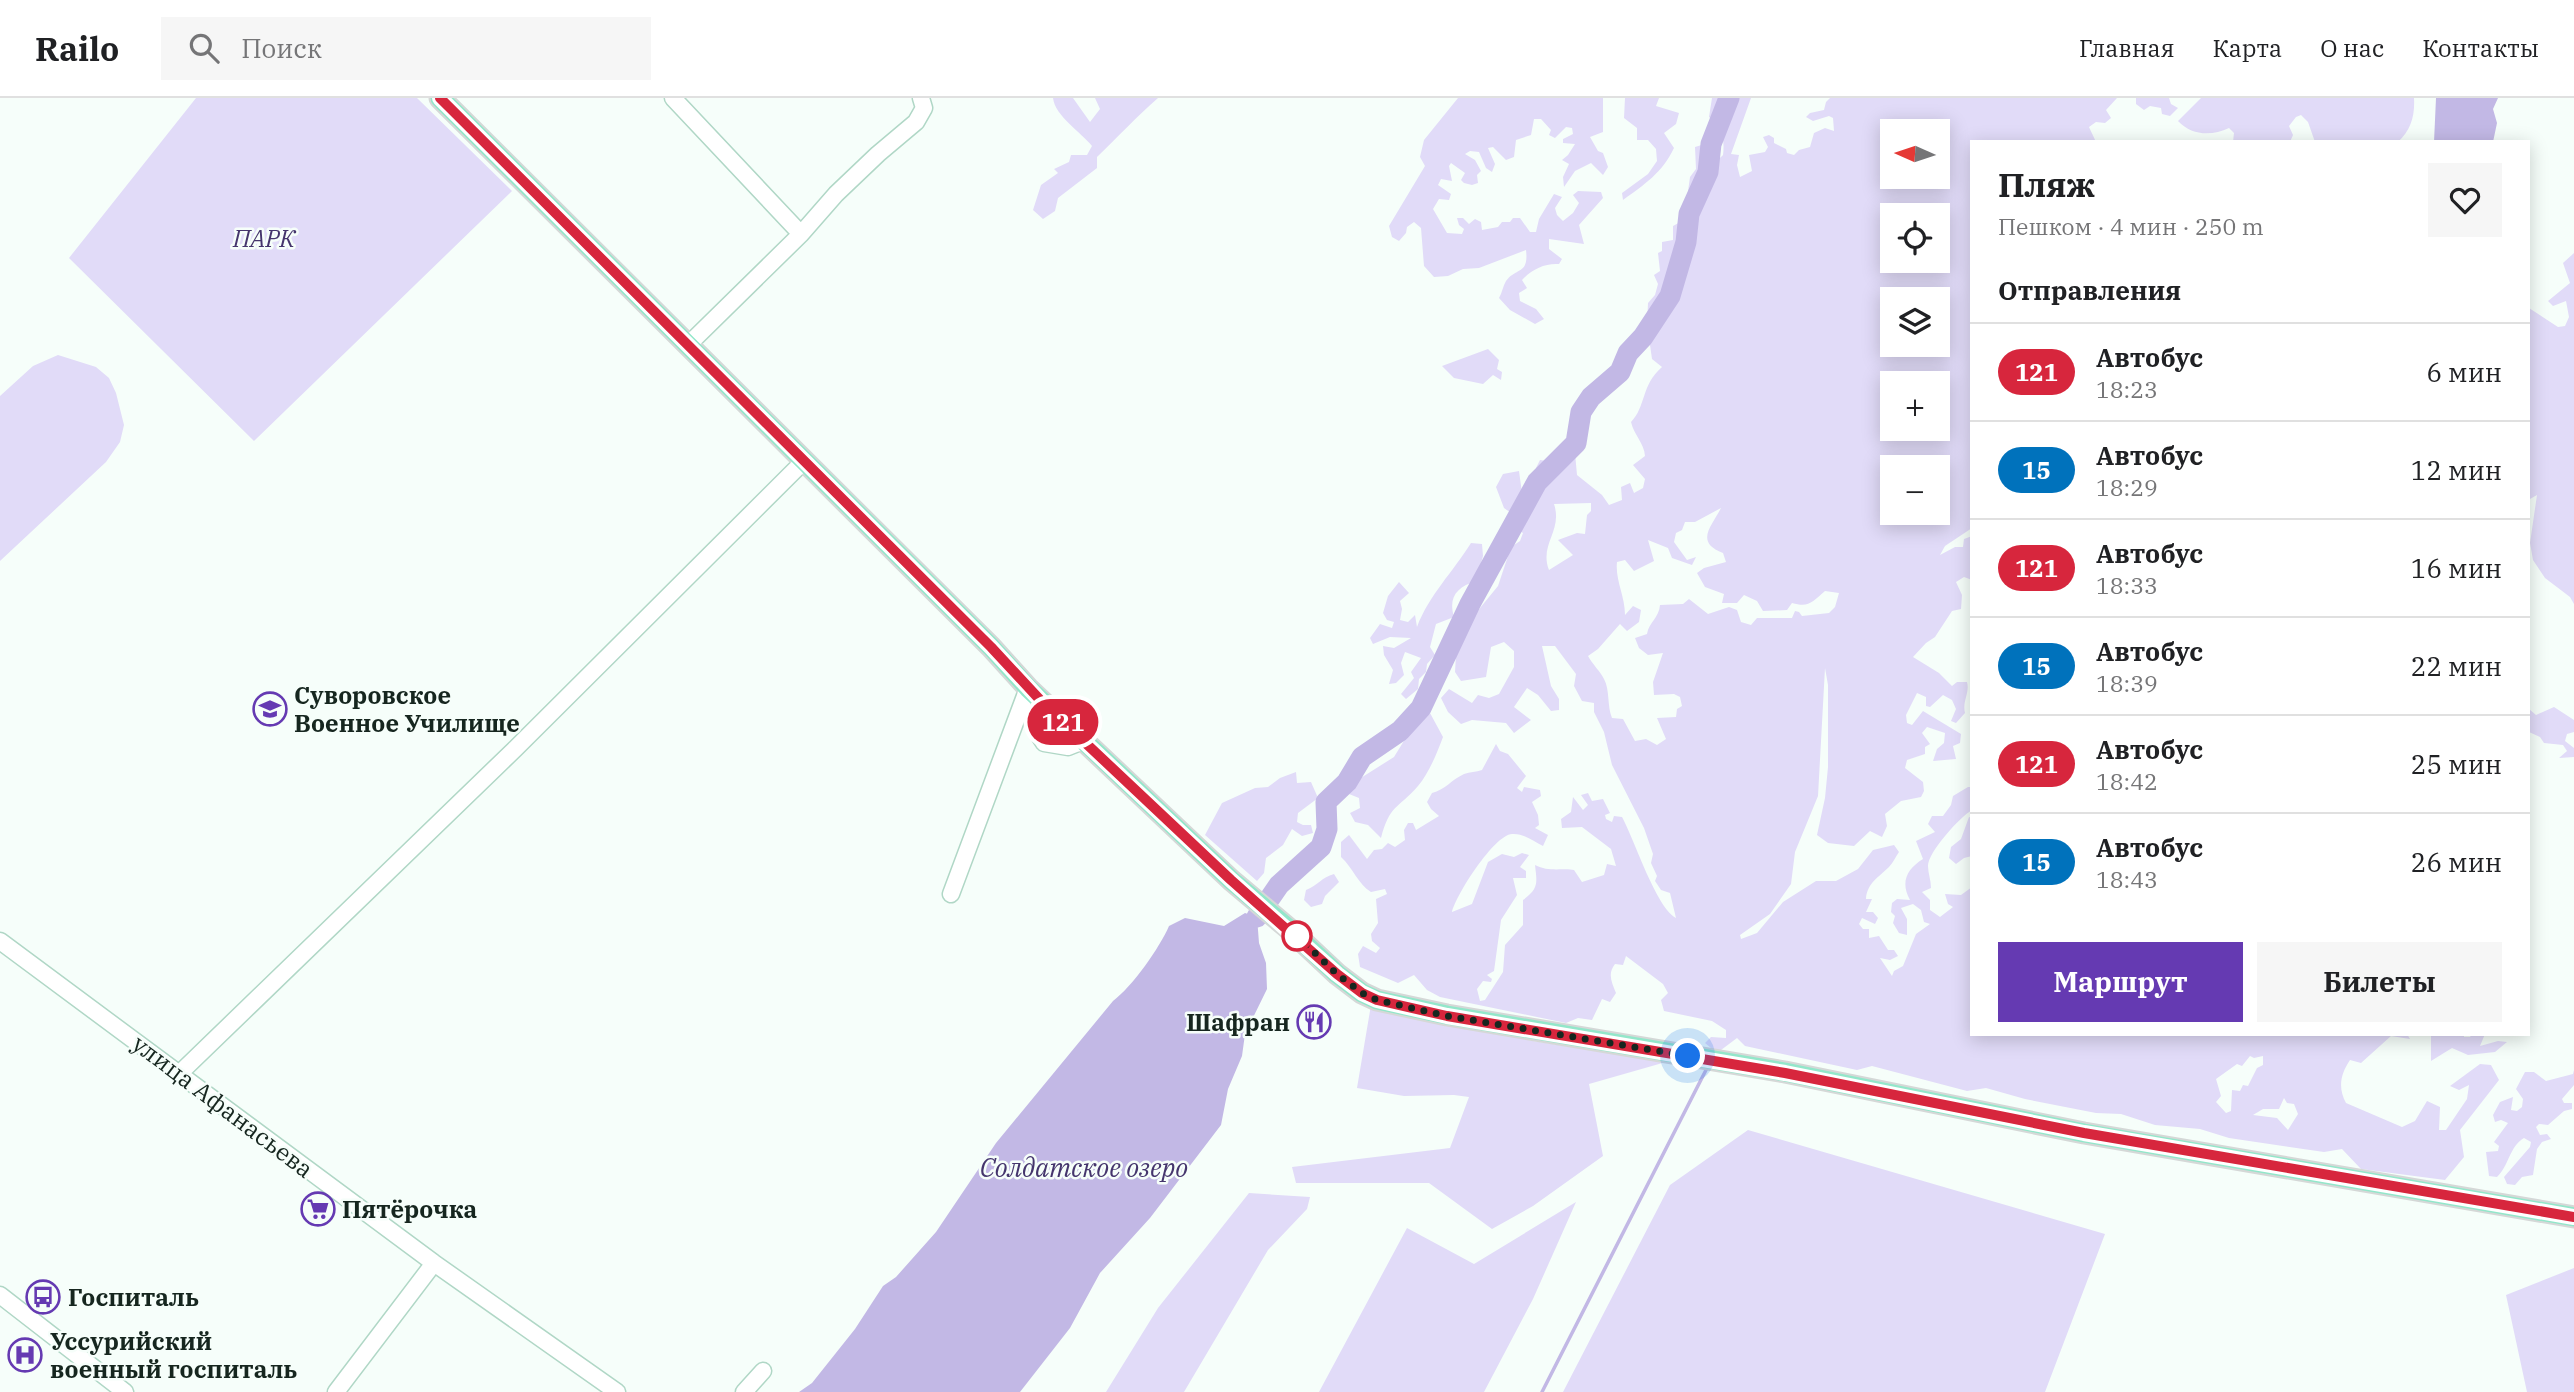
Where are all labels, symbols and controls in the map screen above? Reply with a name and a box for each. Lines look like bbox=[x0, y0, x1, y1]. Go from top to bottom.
search box bbox=[161, 17, 651, 80]
text: Railo bbox=[35, 27, 119, 70]
icon: search bbox=[185, 29, 223, 67]
text: Поиск bbox=[241, 31, 322, 65]
text: Главная bbox=[2079, 32, 2175, 64]
text: Карта bbox=[2213, 32, 2282, 64]
text: О нас bbox=[2320, 32, 2384, 64]
text: Контакты bbox=[2422, 32, 2539, 64]
north arrow bbox=[1880, 119, 1950, 189]
map controls bbox=[1880, 119, 1950, 525]
text: Пляж bbox=[1998, 163, 2095, 206]
button: heart bbox=[2428, 163, 2502, 237]
button: locate bbox=[1880, 203, 1950, 273]
text: Пешком · 4 мин · 250 m bbox=[1998, 211, 2264, 241]
park label: ПАРК bbox=[232, 222, 297, 254]
text: Отправления bbox=[1998, 273, 2181, 307]
button: layers bbox=[1880, 287, 1950, 357]
text: Автобус bbox=[2096, 340, 2203, 374]
text: 6 мин bbox=[2426, 355, 2502, 389]
text: 121 bbox=[2015, 356, 2058, 388]
button: + bbox=[1880, 371, 1950, 441]
text: 18:23 bbox=[2096, 374, 2158, 404]
text: Автобус bbox=[2096, 438, 2203, 472]
text: 12 мин bbox=[2411, 453, 2502, 487]
text: 15 bbox=[2022, 454, 2051, 486]
button: − bbox=[1880, 455, 1950, 525]
text: 18:29 bbox=[2096, 472, 2158, 502]
text: Автобус bbox=[2096, 536, 2203, 570]
text: 16 мин bbox=[2411, 551, 2502, 585]
text: 121 bbox=[2015, 552, 2058, 584]
text: 18:33 bbox=[2096, 570, 2158, 600]
text: Автобус bbox=[2096, 634, 2203, 668]
text: 22 мин bbox=[2411, 649, 2502, 683]
text: 15 bbox=[2022, 650, 2051, 682]
text: 18:39 bbox=[2096, 668, 2158, 698]
place label: Суворовское Военное Училище bbox=[294, 679, 520, 739]
school or university icon: Суворовское Военное Училище bbox=[251, 690, 289, 728]
line badge: 121 bbox=[1023, 699, 1103, 745]
text: 121 bbox=[1041, 706, 1085, 738]
text: Автобус bbox=[2096, 732, 2203, 766]
text: 25 мин bbox=[2411, 747, 2502, 781]
text: 121 bbox=[2015, 748, 2058, 780]
text: 18:42 bbox=[2096, 766, 2158, 796]
text: Автобус bbox=[2096, 830, 2203, 864]
text: 26 мин bbox=[2411, 845, 2502, 879]
text: 15 bbox=[2022, 846, 2051, 878]
text: 18:43 bbox=[2096, 864, 2158, 894]
unlabelled marker bbox=[1282, 921, 1312, 951]
button: Маршрут bbox=[1998, 942, 2243, 1022]
button: Билеты bbox=[2257, 942, 2502, 1022]
restaurant icon: Шафран bbox=[1295, 1003, 1333, 1041]
place label: Шафран bbox=[1186, 1006, 1290, 1038]
street label: улица Афанасьева bbox=[126, 1027, 320, 1185]
your location bbox=[1670, 1038, 1705, 1073]
water label: Солдатское озеро bbox=[980, 1150, 1188, 1184]
supermarket icon: Пятёрочка bbox=[299, 1190, 337, 1228]
place label: Пятёрочка bbox=[342, 1193, 477, 1225]
bus stop icon: Госпиталь bbox=[24, 1278, 62, 1316]
place label: Госпиталь bbox=[68, 1281, 199, 1313]
place label: Уссурийский военный госпиталь bbox=[50, 1325, 297, 1385]
hospital icon: Уссурийский военный госпиталь bbox=[6, 1336, 44, 1374]

